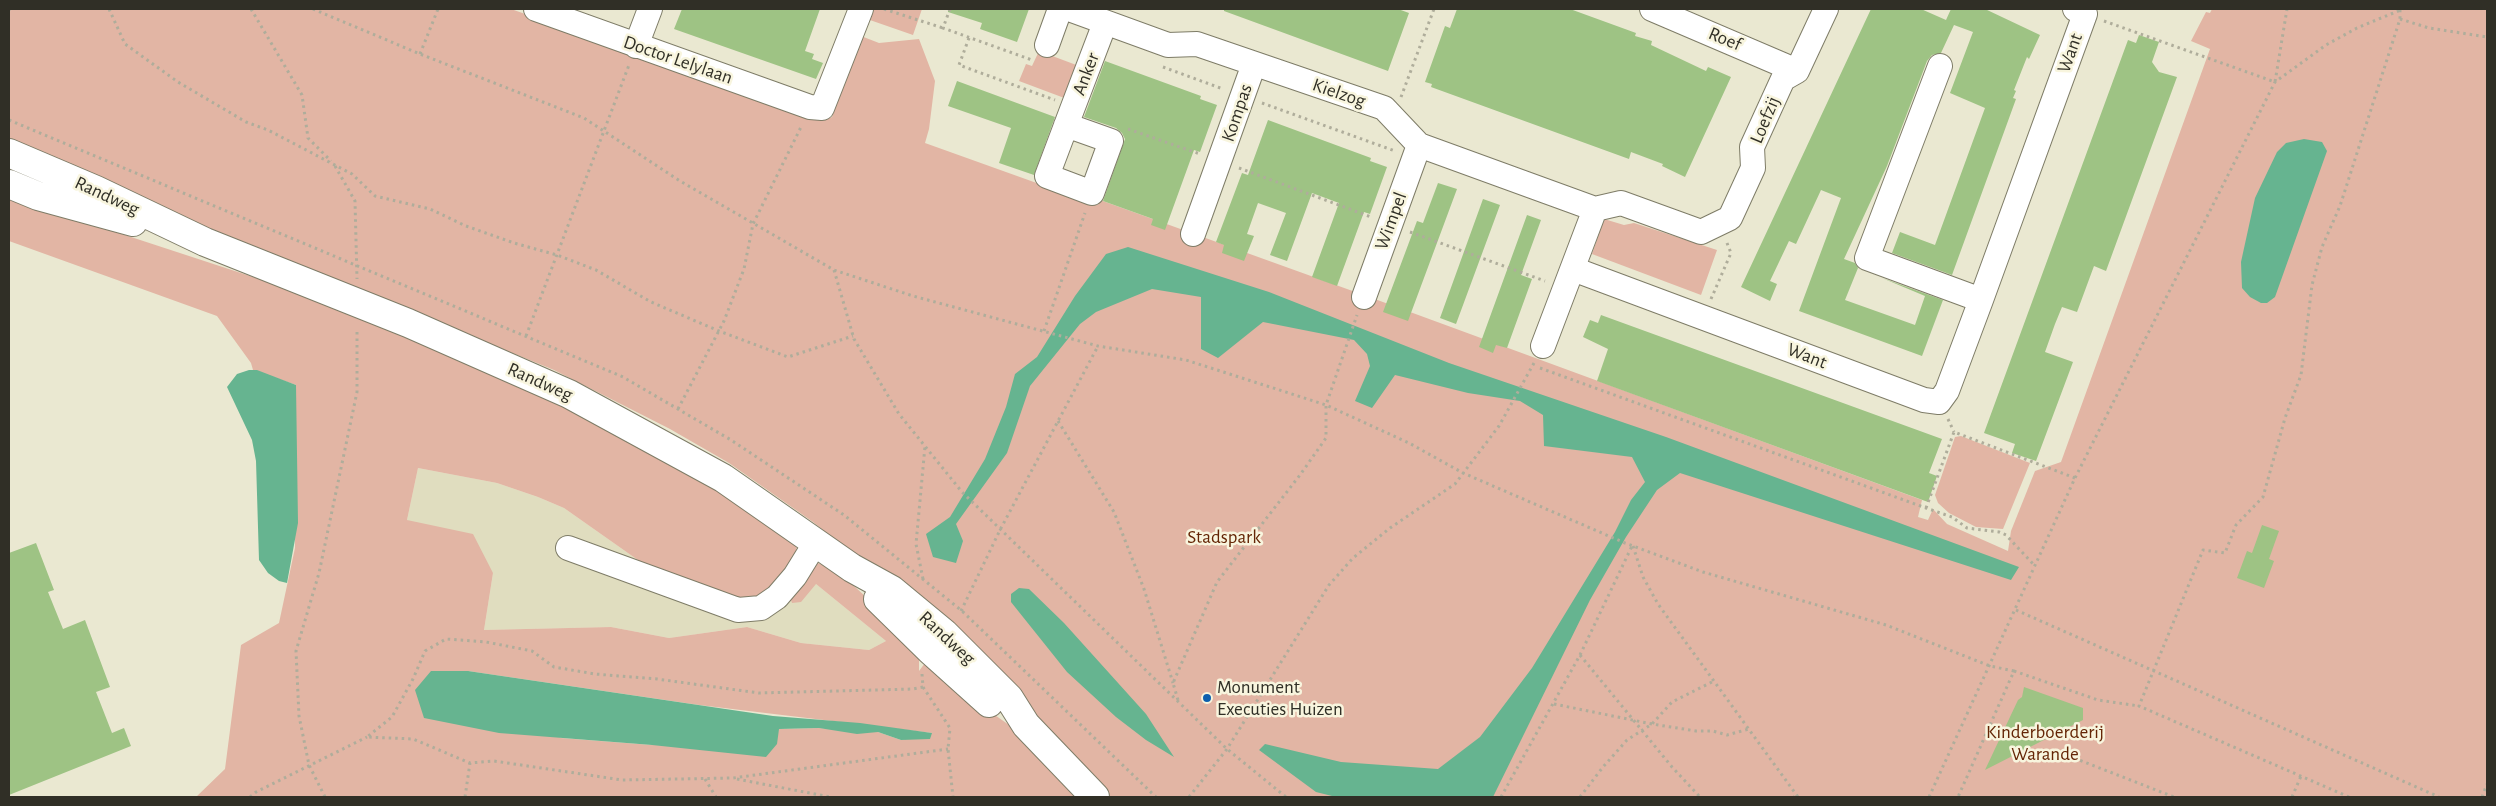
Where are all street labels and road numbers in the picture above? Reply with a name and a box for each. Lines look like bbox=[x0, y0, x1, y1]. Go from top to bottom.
street label: Roef bbox=[1705, 22, 1745, 56]
street label: Want bbox=[2052, 30, 2088, 76]
street label: Doctor Lelylaan bbox=[620, 31, 736, 89]
street label: Anker bbox=[1067, 49, 1105, 99]
street label: Kielzog bbox=[1309, 73, 1369, 113]
street label: Kompas bbox=[1216, 81, 1258, 145]
street label: Loefzij bbox=[1745, 93, 1785, 147]
street label: Randweg bbox=[71, 171, 143, 221]
street label: Wimpel bbox=[1370, 189, 1412, 253]
street label: Want bbox=[1784, 338, 1830, 374]
street label: Randweg bbox=[504, 358, 576, 406]
street label: Randweg bbox=[914, 606, 980, 670]

